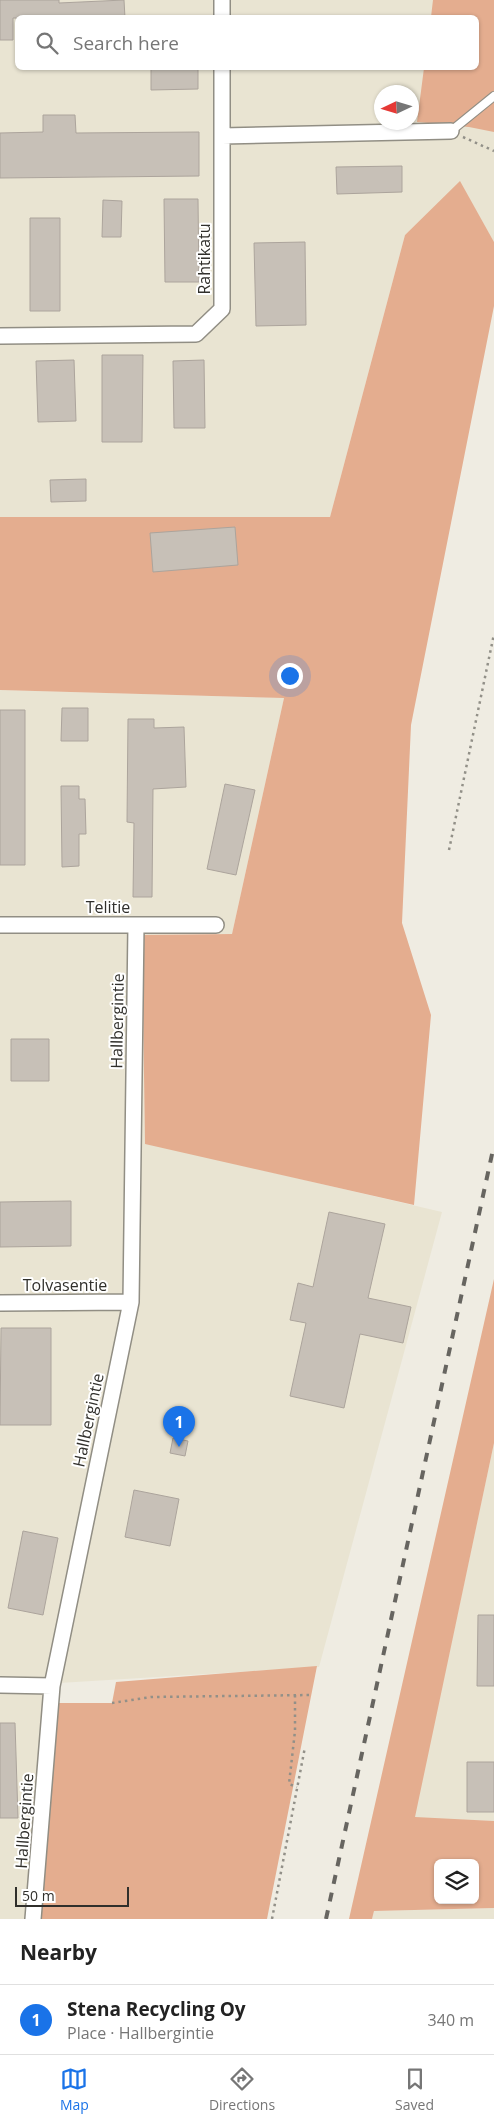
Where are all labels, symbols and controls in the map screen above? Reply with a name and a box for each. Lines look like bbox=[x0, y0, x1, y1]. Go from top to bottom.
search box bbox=[15, 15, 479, 70]
icon: search bbox=[33, 29, 61, 57]
text: Search here bbox=[73, 30, 179, 56]
north arrow bbox=[374, 85, 419, 130]
street label: Rahtikatu bbox=[193, 223, 215, 295]
your location bbox=[277, 663, 303, 689]
street label: Telitie bbox=[86, 896, 130, 918]
street label: Hallbergintie bbox=[105, 973, 129, 1069]
street label: Tolvasentie bbox=[23, 1274, 107, 1296]
street label: Hallbergintie bbox=[67, 1371, 109, 1469]
pin: 1 bbox=[163, 1406, 195, 1447]
street label: Hallbergintie bbox=[10, 1773, 38, 1869]
map controls bbox=[434, 1859, 479, 1904]
button: layers bbox=[434, 1859, 479, 1904]
scale bar bbox=[15, 1884, 129, 1907]
text: 50 m bbox=[22, 1886, 55, 1905]
text: Nearby bbox=[20, 1938, 97, 1966]
text: Stena Recycling Oy bbox=[67, 1996, 246, 2022]
text: 1 bbox=[31, 2009, 41, 2031]
text: 340 m bbox=[428, 2009, 474, 2031]
text: Place · Hallbergintie bbox=[67, 2022, 214, 2044]
tab: Map bbox=[60, 2065, 89, 2114]
tab: Directions bbox=[209, 2065, 275, 2114]
tab: Saved bbox=[395, 2065, 434, 2114]

